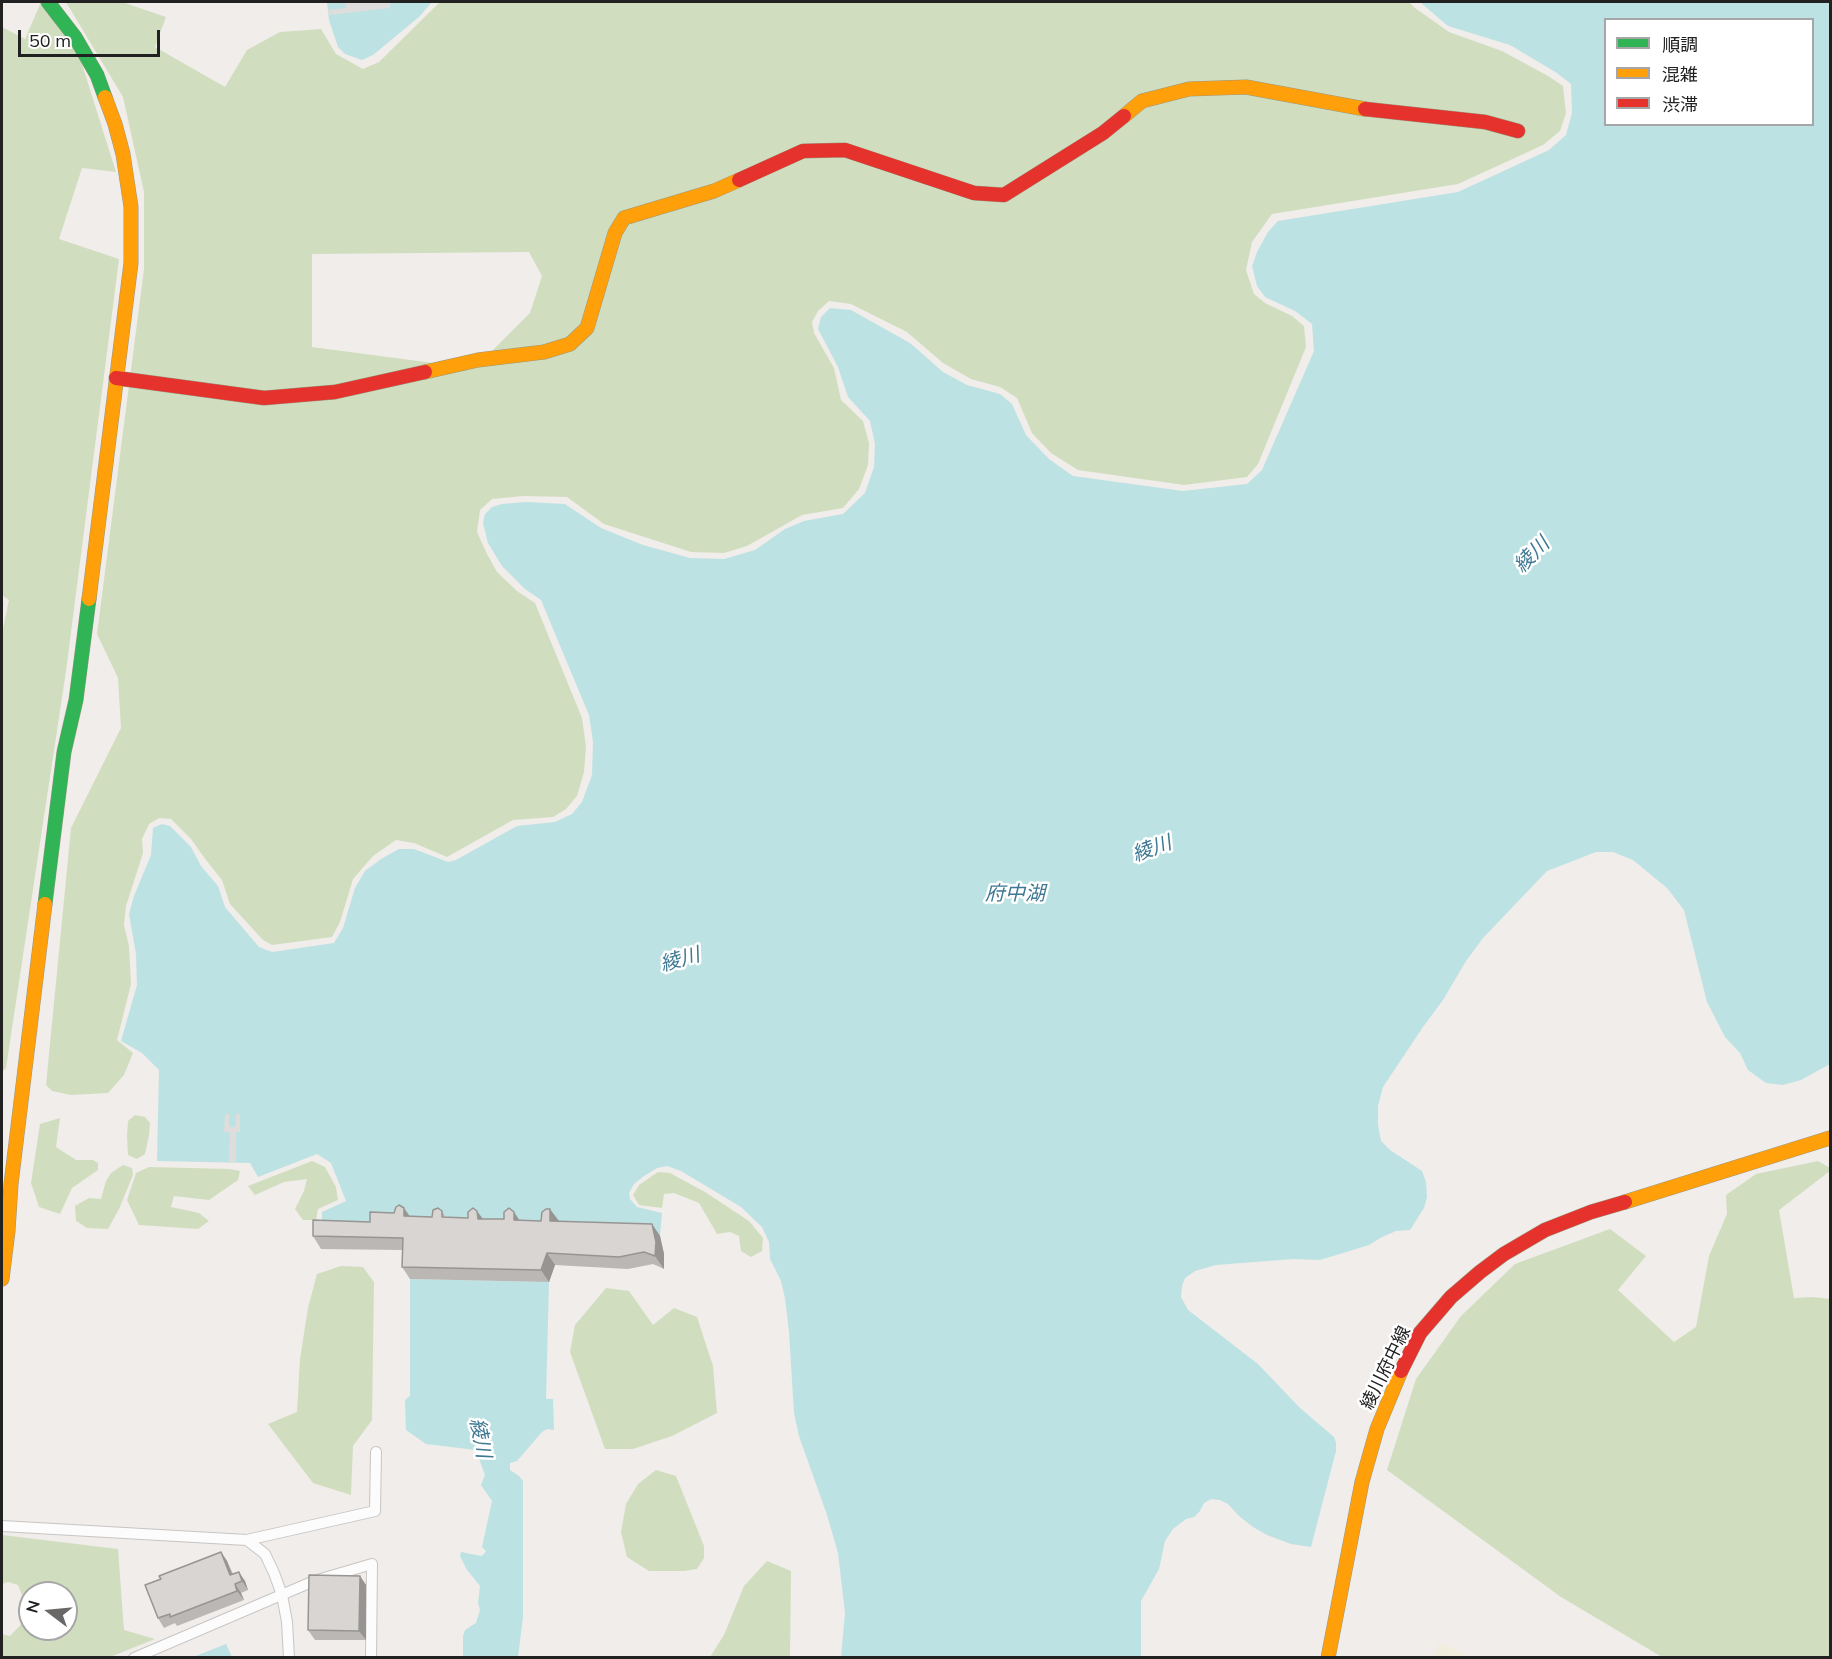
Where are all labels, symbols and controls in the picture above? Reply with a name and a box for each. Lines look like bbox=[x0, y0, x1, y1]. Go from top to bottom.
scale bar bbox=[21, 18, 164, 56]
legend bbox=[1604, 18, 1814, 126]
text: 50 m bbox=[29, 29, 71, 52]
text: 順調 bbox=[1662, 33, 1698, 56]
text: 混雑 bbox=[1662, 63, 1698, 86]
text: 渋滞 bbox=[1662, 93, 1698, 116]
water label: 綾川 bbox=[1509, 532, 1555, 578]
water label: 綾川 bbox=[1129, 831, 1175, 867]
water label: 府中湖 bbox=[985, 882, 1045, 906]
water label: 綾川 bbox=[657, 943, 703, 977]
street label: 綾川府中線 bbox=[1357, 1323, 1415, 1413]
water label: 綾川 bbox=[464, 1416, 496, 1460]
north arrow bbox=[18, 1581, 78, 1641]
text: N bbox=[21, 1598, 44, 1615]

